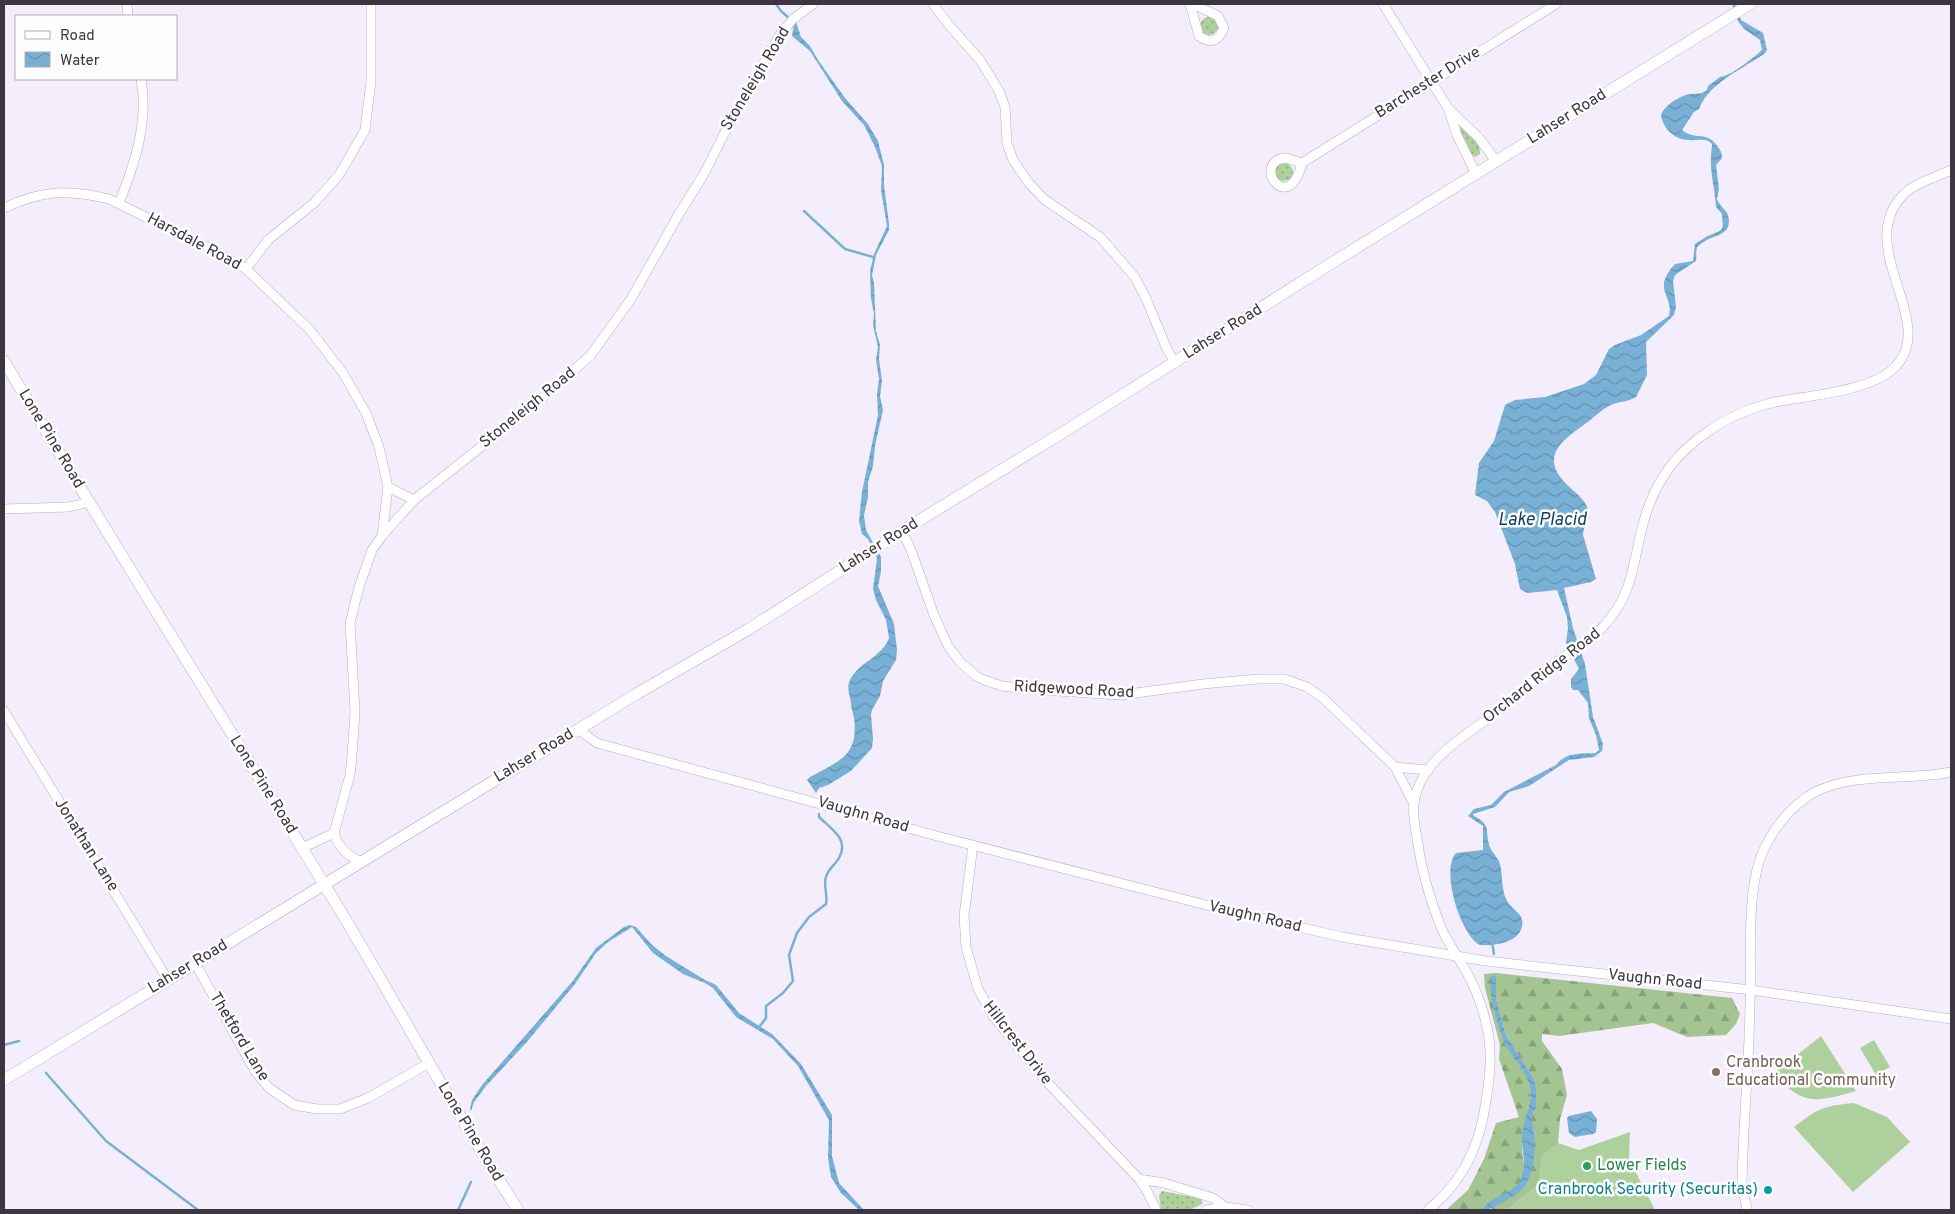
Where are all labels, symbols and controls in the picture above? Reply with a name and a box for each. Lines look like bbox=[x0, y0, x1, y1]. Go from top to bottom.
legend bbox=[15, 15, 178, 80]
street label: Stoneleigh Road bbox=[717, 23, 795, 135]
text: Road bbox=[60, 27, 95, 46]
street label: Barchester Drive bbox=[1372, 43, 1484, 123]
text: Water bbox=[60, 52, 100, 71]
street label: Lahser Road bbox=[1524, 85, 1610, 149]
street label: Harsdale Road bbox=[143, 209, 245, 275]
street label: Lahser Road bbox=[1180, 300, 1266, 364]
street label: Stoneleigh Road bbox=[476, 363, 580, 453]
street label: Lone Pine Road bbox=[14, 386, 88, 492]
water label: Lake Placid bbox=[1498, 509, 1587, 532]
street label: Lahser Road bbox=[836, 514, 922, 578]
street label: Orchard Ridge Road bbox=[1479, 624, 1605, 728]
street label: Ridgewood Road bbox=[1013, 677, 1135, 703]
street label: Lahser Road bbox=[490, 724, 578, 788]
street label: Lone Pine Road bbox=[225, 732, 301, 838]
street label: Vaughn Road bbox=[815, 792, 911, 838]
street label: Jonathan Lane bbox=[49, 795, 123, 895]
street label: Vaughn Road bbox=[1207, 897, 1303, 937]
street label: Lahser Road bbox=[144, 935, 232, 999]
street label: Vaughn Road bbox=[1607, 965, 1703, 995]
street label: Thetford Lane bbox=[204, 989, 274, 1085]
street label: Hillcrest Drive bbox=[978, 997, 1056, 1089]
place label: Cranbrook Educational Community bbox=[1726, 1053, 1896, 1091]
marker: Cranbrook Educational Community bbox=[1710, 1066, 1722, 1078]
street label: Lone Pine Road bbox=[433, 1079, 507, 1185]
place label: Lower Fields bbox=[1597, 1156, 1687, 1176]
marker: Lower Fields bbox=[1581, 1160, 1593, 1172]
place label: Cranbrook Security (Securitas) bbox=[1538, 1180, 1758, 1200]
marker: Cranbrook Security (Securitas) bbox=[1762, 1184, 1774, 1196]

